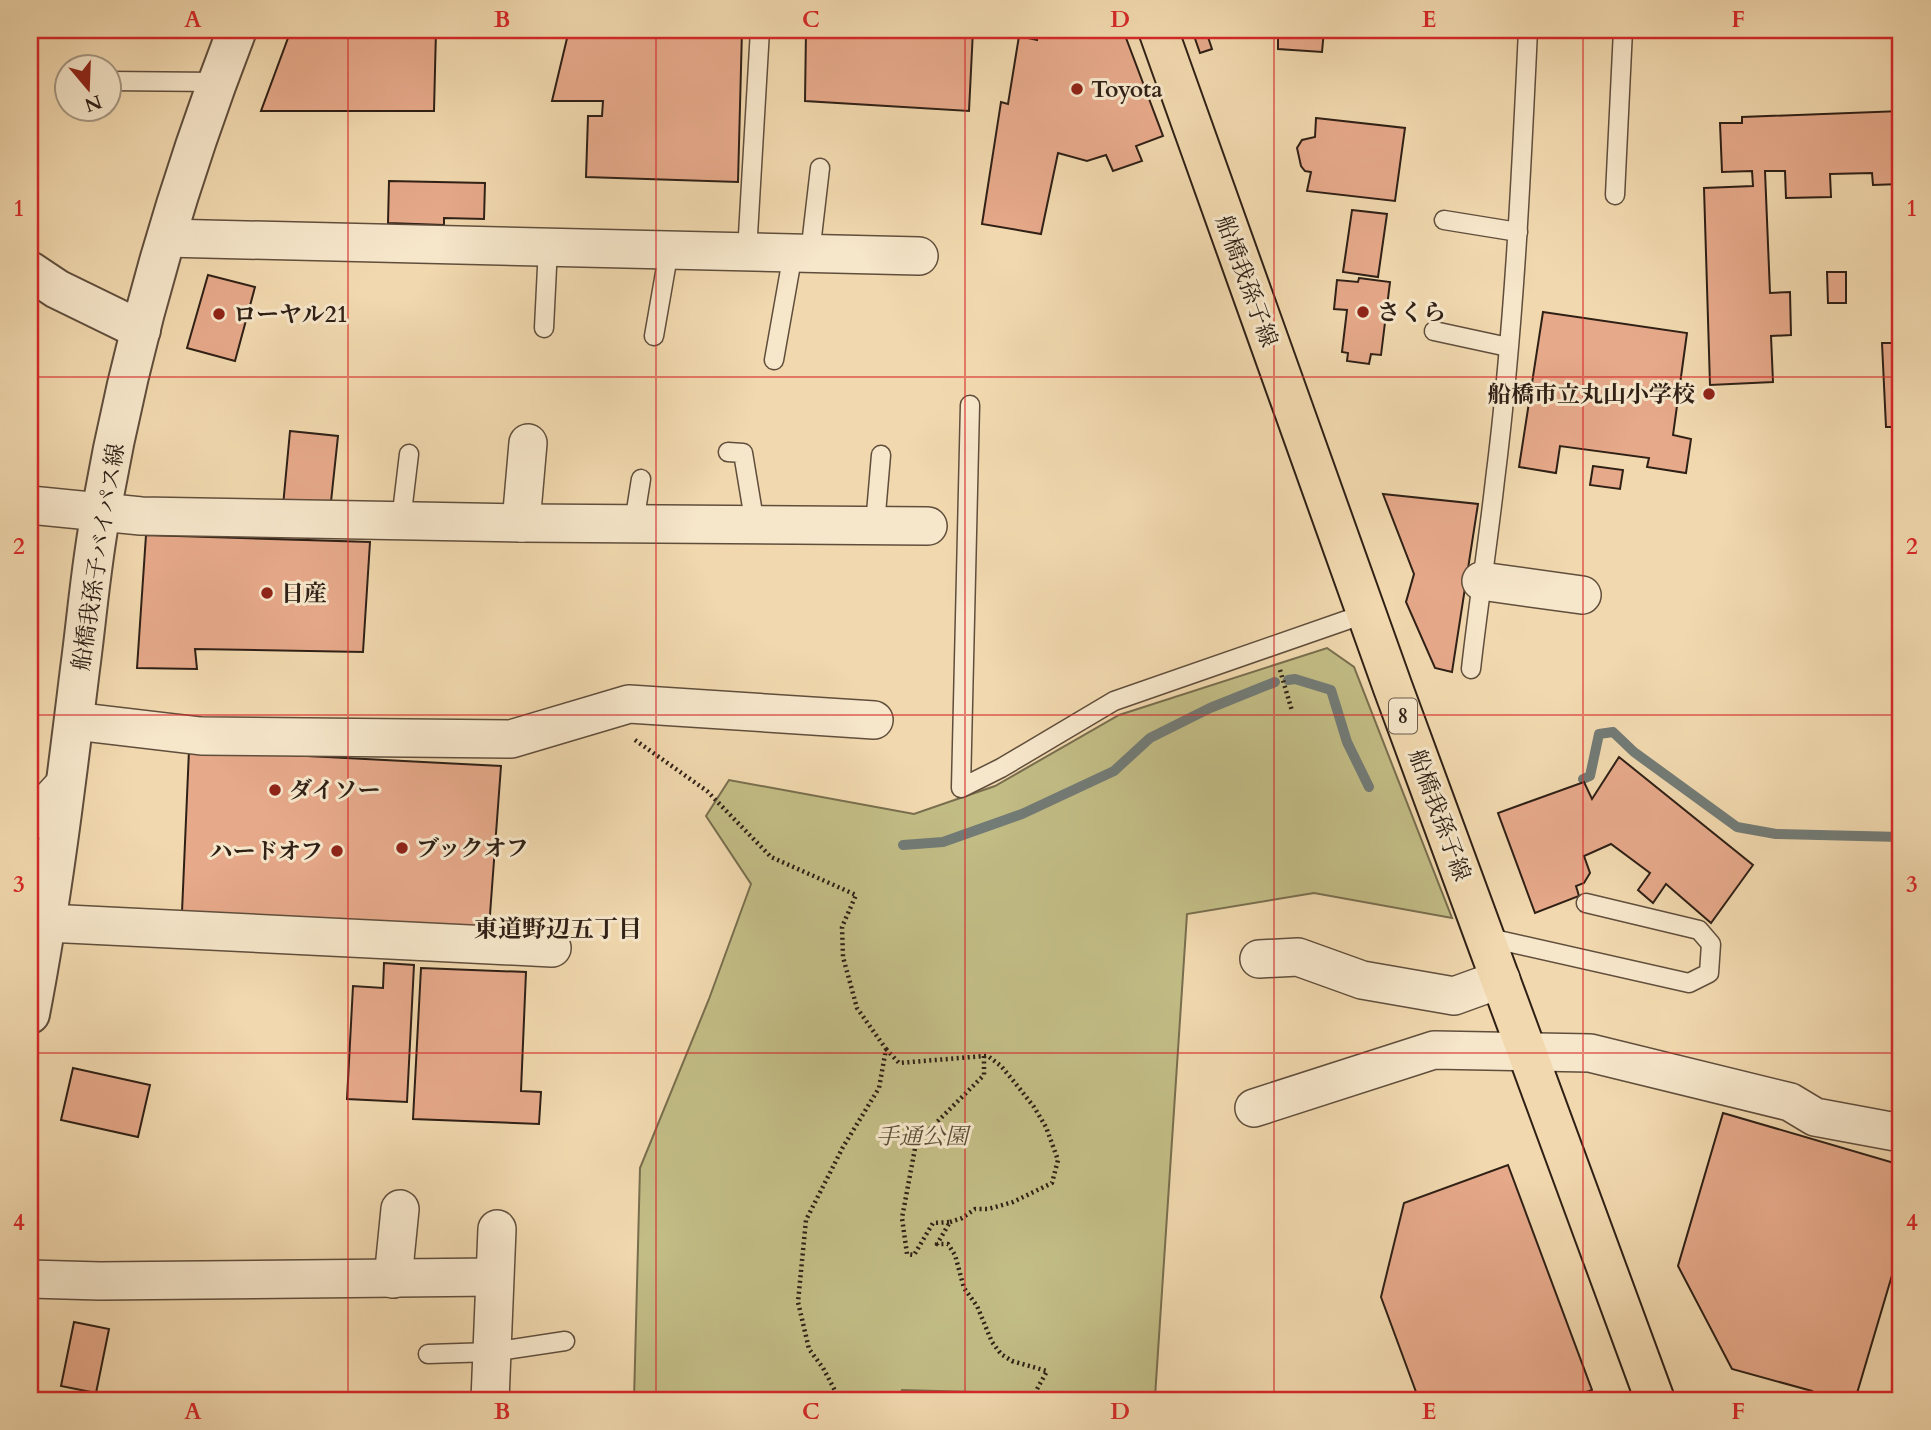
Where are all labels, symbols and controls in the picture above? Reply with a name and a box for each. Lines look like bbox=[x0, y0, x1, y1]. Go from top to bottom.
text: A bbox=[184, 4, 202, 35]
text: B bbox=[494, 4, 510, 35]
text: C bbox=[802, 4, 820, 35]
text: D bbox=[1110, 4, 1130, 35]
text: E bbox=[1422, 4, 1436, 35]
text: F bbox=[1731, 4, 1745, 35]
north arrow bbox=[52, 52, 122, 122]
place label: Toyota bbox=[1091, 74, 1163, 105]
marker: Toyota bbox=[1069, 81, 1085, 97]
text: N bbox=[81, 88, 105, 118]
text: 1 bbox=[13, 193, 25, 224]
text: 1 bbox=[1906, 193, 1918, 224]
street label: 船橋我孫子線 bbox=[1208, 211, 1285, 351]
place label: さくら bbox=[1377, 297, 1446, 328]
place label: ローヤル21 bbox=[233, 299, 348, 330]
marker: さくら bbox=[1355, 304, 1371, 320]
marker: ローヤル21 bbox=[211, 306, 227, 322]
place label: 船橋市立丸山小学校 bbox=[1488, 379, 1695, 410]
marker: 船橋市立丸山小学校 bbox=[1701, 386, 1717, 402]
street label: 船橋我孫子バイパス線 bbox=[65, 441, 132, 673]
text: 2 bbox=[13, 531, 25, 562]
text: 2 bbox=[1906, 531, 1918, 562]
place label: 日産 bbox=[281, 578, 327, 609]
marker: 日産 bbox=[259, 585, 275, 601]
road number: 8 bbox=[1389, 698, 1417, 734]
street label: 船橋我孫子線 bbox=[1401, 745, 1478, 885]
place label: ダイソー bbox=[289, 775, 381, 806]
marker: ダイソー bbox=[267, 782, 283, 798]
place label: ブックオフ bbox=[416, 833, 529, 864]
place label: ハードオフ bbox=[209, 836, 323, 867]
marker: ブックオフ bbox=[394, 840, 410, 856]
marker: ハードオフ bbox=[329, 843, 345, 859]
text: 3 bbox=[13, 869, 25, 900]
text: 3 bbox=[1906, 869, 1918, 900]
district label: 東道野辺五丁目 bbox=[474, 913, 642, 946]
park label: 手通公園 bbox=[876, 1121, 972, 1152]
text: 4 bbox=[13, 1207, 25, 1238]
text: 4 bbox=[1906, 1207, 1918, 1238]
text: A bbox=[184, 1396, 202, 1427]
text: B bbox=[494, 1396, 510, 1427]
text: C bbox=[802, 1396, 820, 1427]
text: D bbox=[1110, 1396, 1130, 1427]
text: E bbox=[1422, 1396, 1436, 1427]
text: F bbox=[1731, 1396, 1745, 1427]

